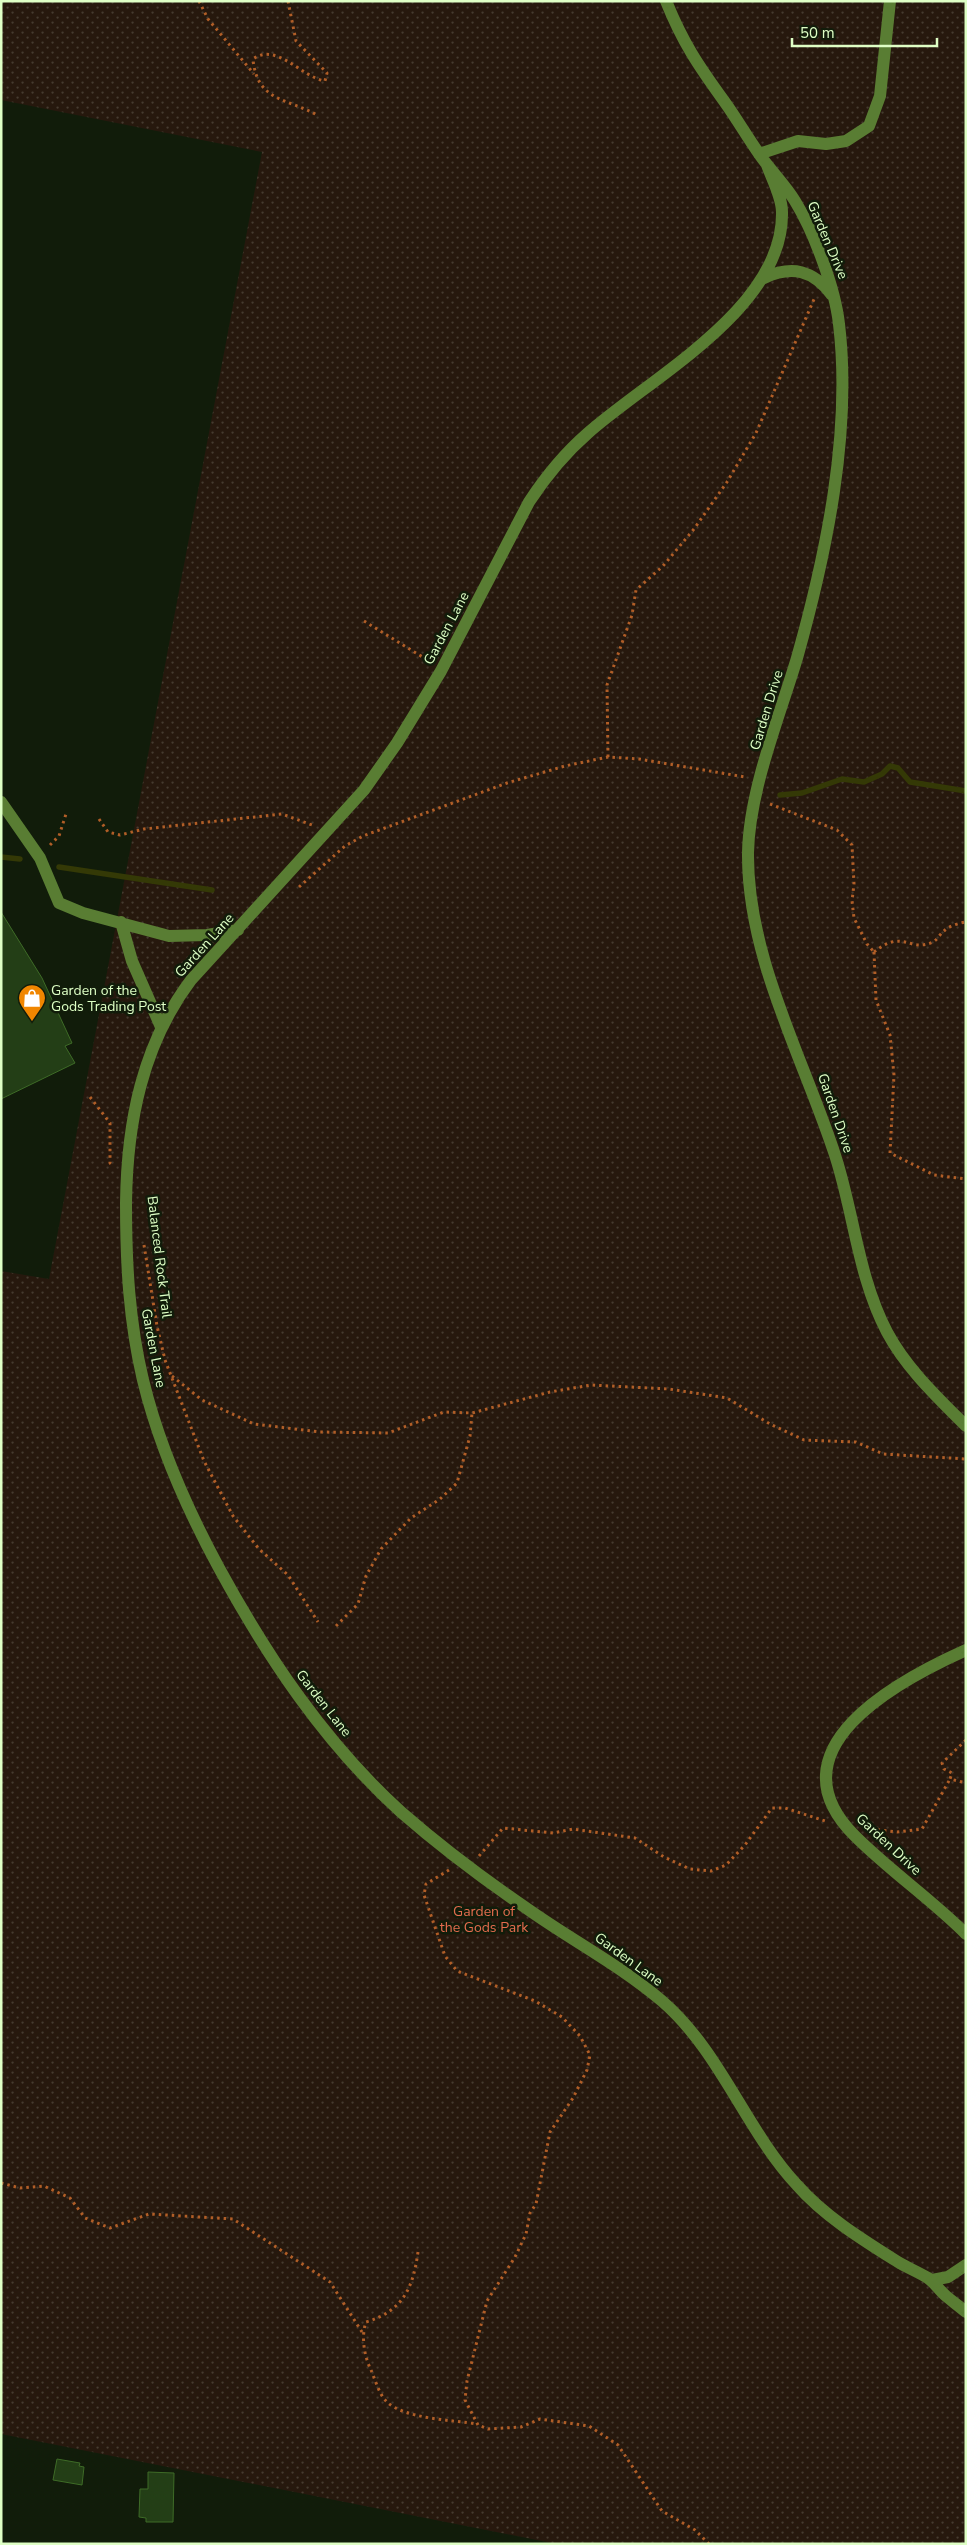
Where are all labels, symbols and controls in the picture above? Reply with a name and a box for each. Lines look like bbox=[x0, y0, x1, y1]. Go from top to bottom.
scale bar bbox=[792, 15, 937, 47]
text: 50 m bbox=[800, 23, 835, 43]
street label: Garden Drive bbox=[803, 198, 852, 282]
street label: Garden Lane bbox=[419, 588, 474, 668]
street label: Garden Drive bbox=[745, 668, 788, 753]
street label: Garden Lane bbox=[171, 909, 238, 981]
place label: Garden of the Gods Trading Post bbox=[51, 981, 166, 1016]
shop icon: Garden of the Gods Trading Post bbox=[17, 983, 47, 1022]
street label: Garden Drive bbox=[813, 1071, 858, 1155]
street label: Balanced Rock Trail bbox=[143, 1195, 177, 1320]
street label: Garden Lane bbox=[137, 1307, 170, 1389]
street label: Garden Lane bbox=[291, 1666, 356, 1741]
street label: Garden Drive bbox=[852, 1809, 925, 1880]
park label: Garden of the Gods Park bbox=[440, 1902, 529, 1937]
street label: Garden Lane bbox=[591, 1928, 667, 1991]

